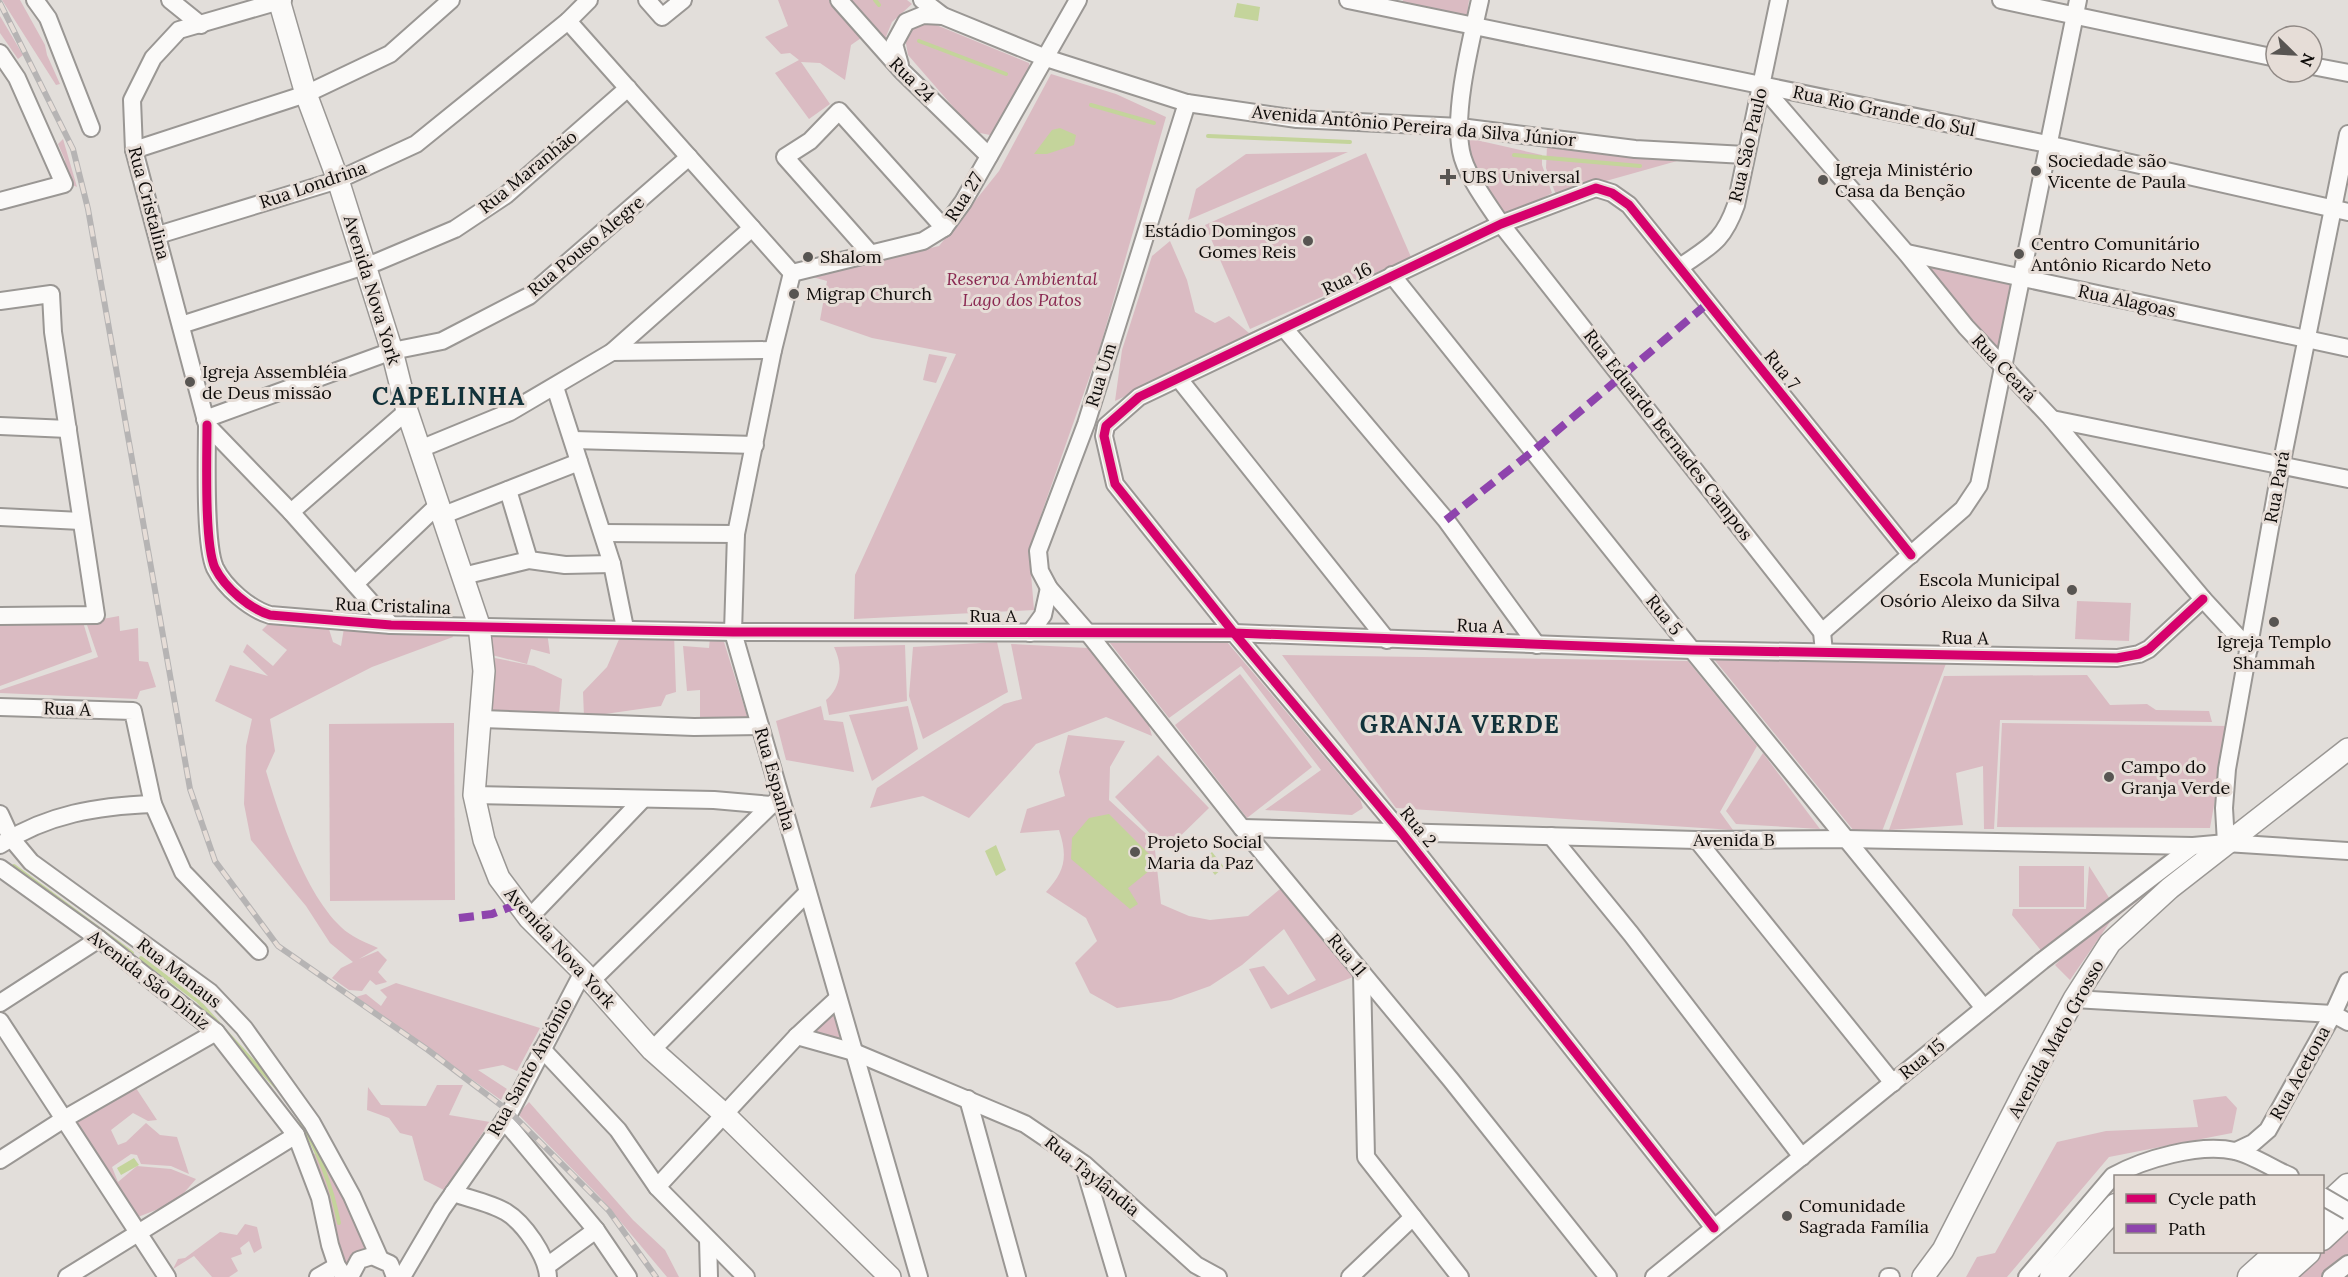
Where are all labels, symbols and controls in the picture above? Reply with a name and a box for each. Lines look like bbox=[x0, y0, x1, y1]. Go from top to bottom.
north arrow bbox=[2264, 24, 2324, 84]
text: N bbox=[2296, 50, 2319, 70]
street label: Rua 24 bbox=[885, 52, 940, 107]
street label: Rua Rio Grande do Sul bbox=[1791, 80, 1978, 141]
street label: Rua São Paulo bbox=[1723, 85, 1772, 204]
street label: Avenida Antônio Pereira da Silva Júnior bbox=[1250, 100, 1577, 151]
street label: Rua Maranhão bbox=[474, 125, 582, 218]
street label: Rua Cristalina bbox=[123, 144, 176, 262]
place label: Sociedade são Vicente de Paula bbox=[2047, 149, 2186, 193]
street label: Rua Londrina bbox=[256, 155, 369, 214]
place label: Igreja Ministério Casa da Benção bbox=[1835, 158, 1973, 202]
marker: Sociedade são Vicente de Paula bbox=[2029, 164, 2043, 178]
place label: UBS Universal bbox=[1462, 165, 1580, 188]
street label: Rua 27 bbox=[940, 168, 988, 226]
marker: UBS Universal bbox=[1439, 168, 1457, 186]
marker: Igreja Ministério Casa da Benção bbox=[1816, 173, 1830, 187]
street label: Rua Pouso Alegre bbox=[523, 190, 649, 301]
street label: Avenida Nova York bbox=[338, 211, 406, 368]
place label: Estádio Domingos Gomes Reis bbox=[1144, 219, 1296, 263]
place label: Centro Comunitário Antônio Ricardo Neto bbox=[2030, 232, 2211, 276]
marker: Estádio Domingos Gomes Reis bbox=[1301, 234, 1315, 248]
place label: Shalom bbox=[820, 245, 882, 268]
marker: Centro Comunitário Antônio Ricardo Neto bbox=[2012, 247, 2026, 261]
marker: Shalom bbox=[801, 250, 815, 264]
street label: Rua 16 bbox=[1318, 257, 1376, 301]
park label: Reserva Ambiental Lago dos Patos bbox=[946, 267, 1098, 311]
street label: Rua Alagoas bbox=[2076, 279, 2178, 322]
place label: Migrap Church bbox=[806, 282, 932, 305]
marker: Migrap Church bbox=[787, 287, 801, 301]
street label: Rua Eduardo Bernades Campos bbox=[1579, 324, 1758, 545]
street label: Rua Ceará bbox=[1967, 329, 2042, 406]
street label: Rua Um bbox=[1080, 340, 1121, 410]
street label: Rua 7 bbox=[1759, 345, 1805, 394]
place label: Igreja Assembléia de Deus missão bbox=[202, 360, 347, 404]
marker: Igreja Assembléia de Deus missão bbox=[183, 375, 197, 389]
district label: CAPELINHA bbox=[372, 381, 526, 412]
street label: Rua Pará bbox=[2259, 449, 2294, 525]
place label: Escola Municipal Osório Aleixo da Silva bbox=[1880, 568, 2060, 612]
marker: Escola Municipal Osório Aleixo da Silva bbox=[2065, 583, 2079, 597]
street label: Rua 5 bbox=[1641, 590, 1688, 640]
street label: Rua Cristalina bbox=[335, 592, 452, 619]
street label: Rua A bbox=[969, 604, 1017, 627]
street label: Rua A bbox=[1456, 613, 1505, 638]
marker: Igreja Templo Shammah bbox=[2267, 615, 2281, 629]
street label: Rua A bbox=[1941, 626, 1990, 649]
place label: Igreja Templo Shammah bbox=[2217, 630, 2331, 674]
street label: Rua A bbox=[43, 696, 92, 721]
district label: GRANJA VERDE bbox=[1360, 709, 1560, 740]
street label: Rua Espanha bbox=[750, 724, 801, 833]
place label: Campo do Granja Verde bbox=[2121, 755, 2230, 799]
marker: Campo do Granja Verde bbox=[2102, 770, 2116, 784]
street label: Rua 2 bbox=[1395, 802, 1442, 852]
street label: Avenida B bbox=[1692, 828, 1775, 851]
place label: Projeto Social Maria da Paz bbox=[1147, 830, 1262, 874]
marker: Projeto Social Maria da Paz bbox=[1128, 845, 1142, 859]
street label: Avenida Nova York bbox=[499, 881, 621, 1013]
street label: Avenida São Diniz bbox=[83, 924, 215, 1034]
street label: Rua 11 bbox=[1323, 928, 1372, 981]
street label: Rua Manaus bbox=[132, 932, 226, 1013]
street label: Avenida Mato Grosso bbox=[2002, 956, 2109, 1123]
street label: Rua Santo Antônio bbox=[482, 994, 577, 1140]
street label: Rua Acetona bbox=[2264, 1022, 2335, 1124]
street label: Rua 15 bbox=[1894, 1033, 1949, 1084]
street label: Rua Taylândia bbox=[1040, 1130, 1145, 1221]
legend bbox=[2114, 1175, 2324, 1253]
text: Cycle path bbox=[2168, 1187, 2257, 1210]
place label: Comunidade Sagrada Família bbox=[1799, 1194, 1929, 1238]
marker: Comunidade Sagrada Família bbox=[1780, 1209, 1794, 1223]
text: Path bbox=[2168, 1217, 2206, 1240]

